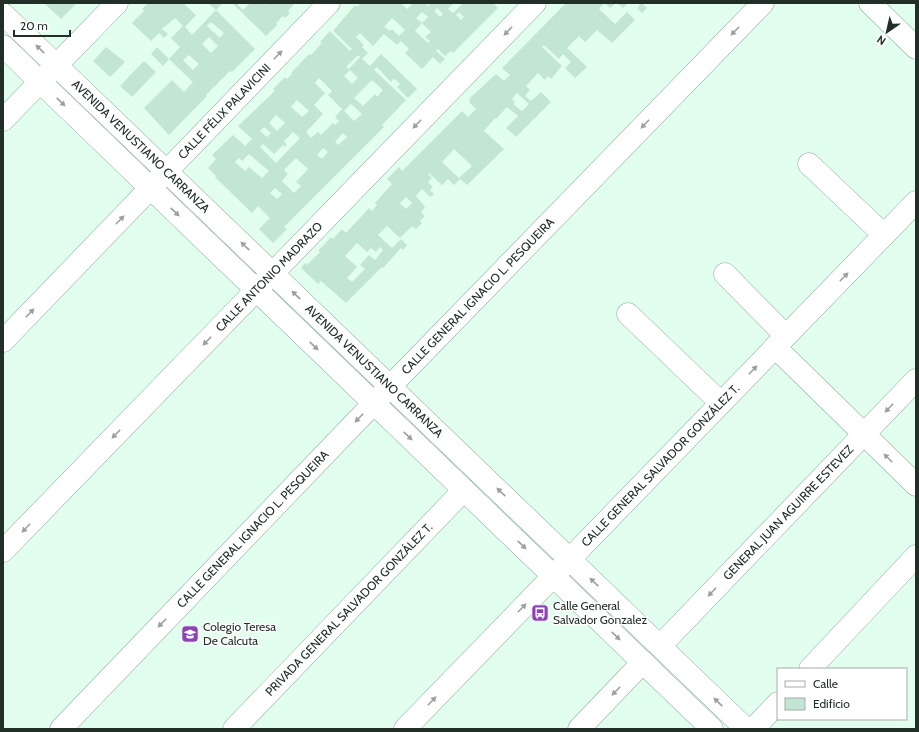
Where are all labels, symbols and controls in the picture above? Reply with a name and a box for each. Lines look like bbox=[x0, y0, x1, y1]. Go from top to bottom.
scale bar bbox=[14, 12, 70, 38]
north arrow bbox=[867, 12, 907, 52]
text: 20 m bbox=[20, 18, 48, 33]
one-way arrow bbox=[503, 26, 512, 36]
one-way arrow bbox=[731, 26, 740, 36]
text: N bbox=[874, 32, 889, 48]
one-way arrow bbox=[35, 44, 45, 54]
one-way arrow bbox=[274, 50, 283, 60]
street label: CALLE FÉLIX PALAVICINI bbox=[175, 60, 274, 162]
street label: AVENIDA VENUSTIANO CARRANZA bbox=[69, 76, 213, 216]
one-way arrow bbox=[56, 97, 66, 107]
one-way arrow bbox=[412, 119, 422, 129]
one-way arrow bbox=[640, 119, 650, 129]
one-way arrow bbox=[170, 207, 180, 217]
street label: CALLE GENERAL IGNACIO L. PESQUEIRA bbox=[398, 214, 558, 377]
one-way arrow bbox=[115, 215, 125, 225]
street label: CALLE ANTONIO MADRAZO bbox=[212, 219, 325, 335]
one-way arrow bbox=[240, 241, 250, 250]
one-way arrow bbox=[839, 272, 848, 282]
one-way arrow bbox=[291, 290, 301, 300]
street label: AVENIDA VENUSTIANO CARRANZA bbox=[302, 301, 447, 441]
one-way arrow bbox=[25, 308, 35, 318]
one-way arrow bbox=[202, 336, 211, 346]
one-way arrow bbox=[310, 341, 319, 350]
one-way arrow bbox=[748, 365, 758, 375]
street label: CALLE GENERAL SALVADOR GONZÁLEZ T. bbox=[578, 381, 742, 550]
one-way arrow bbox=[884, 403, 894, 413]
one-way arrow bbox=[354, 413, 364, 423]
one-way arrow bbox=[111, 429, 121, 439]
one-way arrow bbox=[403, 431, 413, 441]
street label: GENERAL JUAN AGUIRRE ESTEVEZ bbox=[720, 441, 857, 583]
street label: CALLE GENERAL IGNACIO L. PESQUEIRA bbox=[173, 446, 332, 611]
one-way arrow bbox=[883, 453, 893, 463]
one-way arrow bbox=[496, 487, 506, 497]
street label: PRIVADA GENERAL SALVADOR GONZÁLEZ T. bbox=[262, 519, 436, 699]
one-way arrow bbox=[21, 523, 31, 533]
one-way arrow bbox=[517, 540, 527, 550]
one-way arrow bbox=[589, 578, 599, 587]
one-way arrow bbox=[708, 588, 717, 597]
place label: Calle General Salvador Gonzalez bbox=[553, 598, 648, 627]
one-way arrow bbox=[518, 603, 527, 613]
bus stop icon: Calle General Salvador Gonzalez bbox=[530, 603, 550, 623]
one-way arrow bbox=[157, 618, 167, 628]
place label: Colegio Teresa De Calcuta bbox=[203, 619, 276, 648]
school or university icon: Colegio Teresa De Calcuta bbox=[180, 624, 200, 644]
one-way arrow bbox=[611, 631, 620, 640]
legend bbox=[777, 668, 907, 720]
text: Calle bbox=[813, 676, 838, 691]
one-way arrow bbox=[612, 686, 621, 695]
one-way arrow bbox=[427, 696, 437, 706]
text: Edificio bbox=[813, 696, 850, 711]
one-way arrow bbox=[713, 697, 723, 707]

